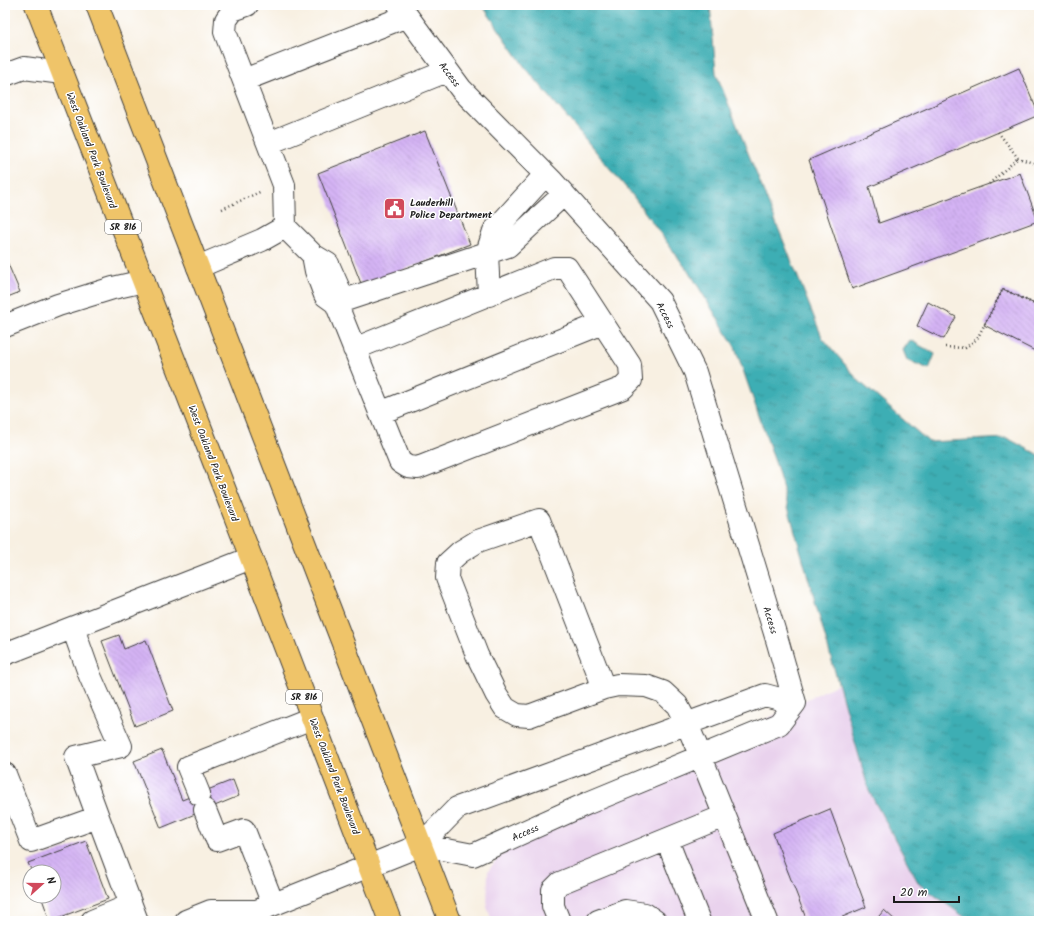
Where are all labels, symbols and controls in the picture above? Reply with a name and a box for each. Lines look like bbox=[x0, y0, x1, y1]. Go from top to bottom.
street label: Access bbox=[434, 59, 464, 91]
street label: West Oakland Park Boulevard bbox=[61, 90, 121, 212]
public building icon: Lauderhill Police Department bbox=[381, 195, 407, 221]
place label: Lauderhill Police Department bbox=[410, 195, 493, 223]
road number: SR 816 bbox=[105, 220, 141, 234]
street label: Access bbox=[652, 299, 679, 332]
street label: West Oakland Park Boulevard bbox=[183, 403, 243, 525]
street label: Access bbox=[758, 605, 782, 637]
road number: SR 816 bbox=[286, 690, 322, 704]
street label: West Oakland Park Boulevard bbox=[304, 716, 364, 838]
street label: Access bbox=[509, 820, 542, 846]
north arrow bbox=[22, 864, 62, 904]
text: N bbox=[41, 874, 60, 887]
scale bar bbox=[894, 878, 959, 904]
text: 20 m bbox=[900, 883, 928, 902]

